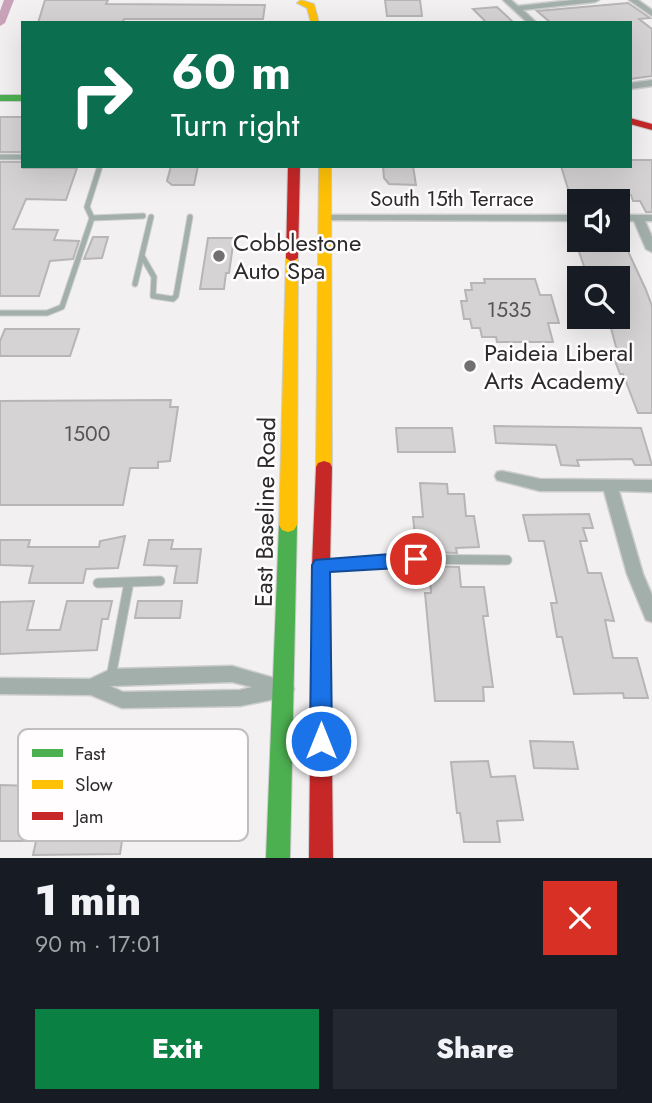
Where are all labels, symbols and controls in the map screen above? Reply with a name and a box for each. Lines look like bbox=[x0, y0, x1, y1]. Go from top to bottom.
text: 60 m bbox=[171, 37, 291, 107]
icon: right bbox=[56, 49, 147, 140]
text: Turn right bbox=[171, 102, 300, 148]
street label: South 15th Terrace bbox=[370, 184, 534, 214]
map controls bbox=[567, 189, 630, 329]
button: sound bbox=[567, 189, 630, 252]
place label: Cobblestone Auto Spa bbox=[233, 225, 361, 288]
marker: Cobblestone Auto Spa bbox=[211, 248, 227, 264]
button: search bbox=[567, 266, 630, 329]
house number: 1535 bbox=[487, 295, 531, 325]
place label: Paideia Liberal Arts Academy bbox=[484, 335, 634, 398]
marker: Paideia Liberal Arts Academy bbox=[462, 358, 478, 374]
street label: East Baseline Road bbox=[246, 417, 284, 607]
house number: 1500 bbox=[64, 419, 110, 449]
pin bbox=[386, 529, 446, 589]
icon: arrive bbox=[397, 540, 435, 578]
position arrow bbox=[284, 704, 358, 778]
legend bbox=[18, 729, 248, 841]
text: Fast bbox=[75, 740, 106, 767]
text: Slow bbox=[75, 771, 113, 798]
text: Jam bbox=[72, 803, 104, 830]
text: 1 min bbox=[35, 870, 141, 931]
button: close bbox=[543, 881, 617, 955]
text: 90 m · 17:01 bbox=[35, 927, 161, 961]
button: Exit bbox=[35, 1009, 319, 1089]
button: Share bbox=[333, 1009, 617, 1089]

